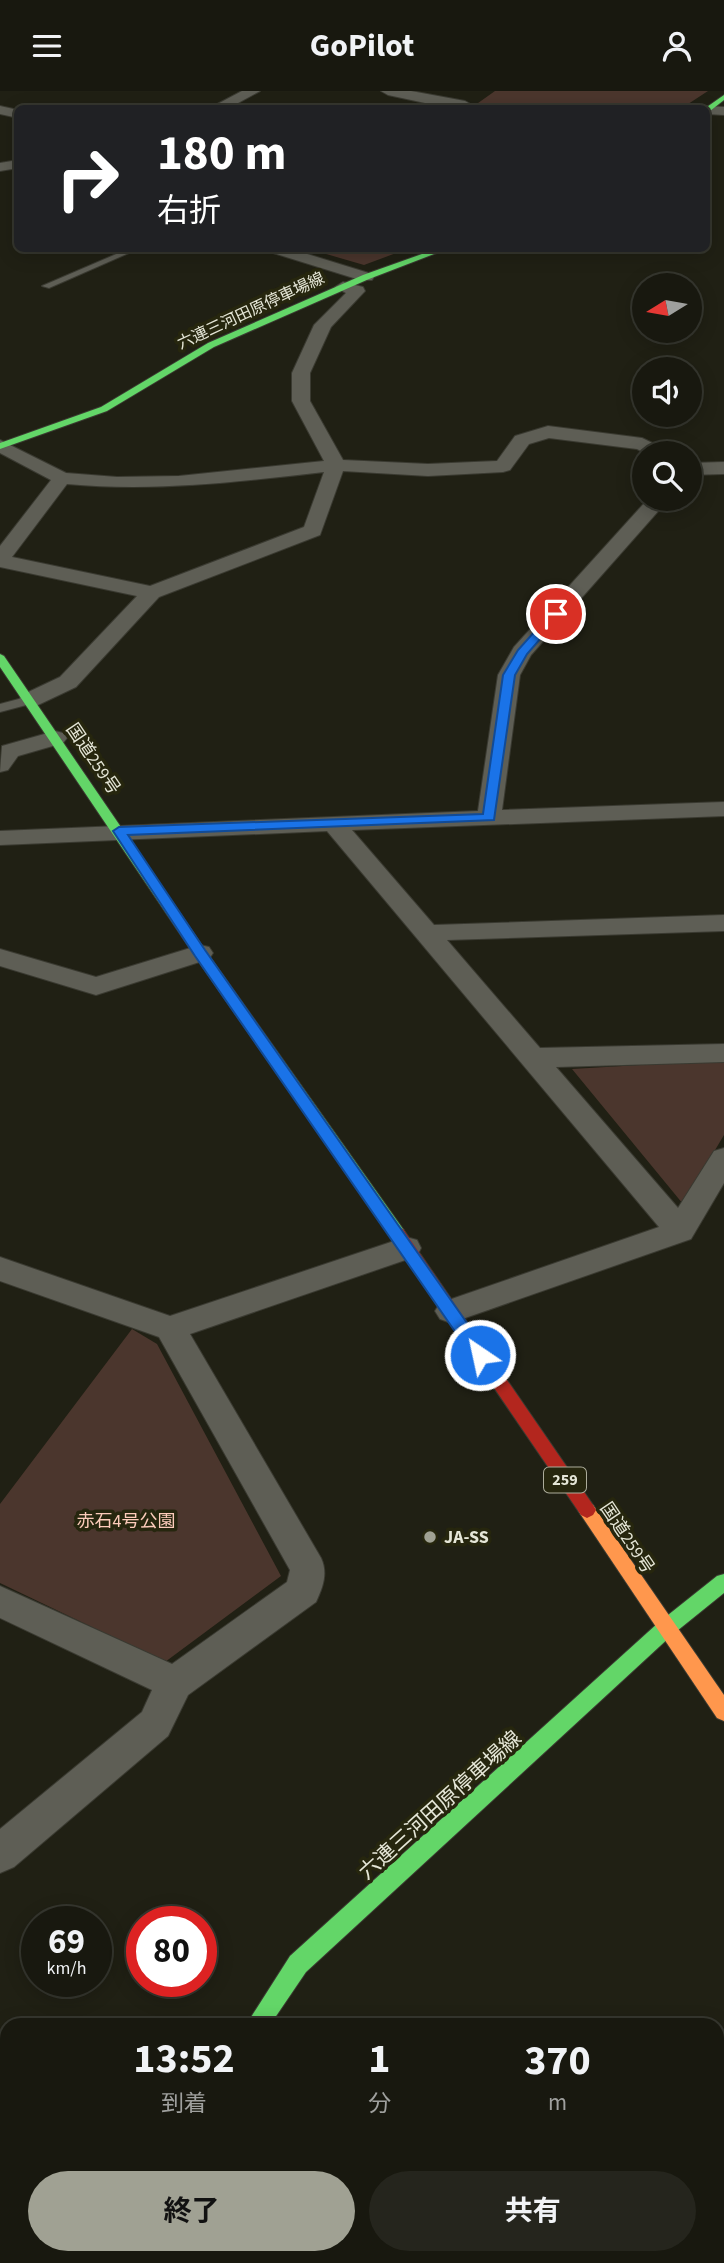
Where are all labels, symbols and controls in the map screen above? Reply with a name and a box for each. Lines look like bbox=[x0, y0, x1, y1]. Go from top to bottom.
text: GoPilot bbox=[310, 23, 414, 69]
icon: menu bbox=[28, 27, 66, 65]
icon: person bbox=[658, 27, 696, 65]
text: 180 m bbox=[157, 119, 286, 189]
icon: right bbox=[42, 133, 133, 224]
text: 右折 bbox=[157, 188, 221, 234]
street label: 六連三河田原停車場線 bbox=[174, 267, 328, 355]
north arrow bbox=[632, 273, 702, 343]
map controls bbox=[632, 273, 702, 511]
button: sound bbox=[632, 357, 702, 427]
button: search bbox=[632, 441, 702, 511]
pin bbox=[526, 584, 586, 644]
icon: arrive bbox=[537, 595, 575, 633]
street label: 国道259号 bbox=[60, 718, 126, 800]
position arrow bbox=[443, 1318, 517, 1392]
road number: 259 bbox=[544, 1467, 586, 1492]
street label: 国道259号 bbox=[594, 1497, 660, 1579]
park label: 赤石4号公園 bbox=[77, 1509, 175, 1534]
place label: JA-SS bbox=[444, 1525, 489, 1550]
marker: JA-SS bbox=[422, 1529, 438, 1545]
street label: 六連三河田原停車場線 bbox=[352, 1724, 528, 1886]
speed limit sign: 80 bbox=[126, 1906, 217, 1997]
text: 69 bbox=[48, 1917, 85, 1967]
text: km/h bbox=[47, 1956, 86, 1981]
text: 13:52 bbox=[133, 2029, 235, 2089]
text: 1 bbox=[368, 2029, 390, 2089]
text: 370 bbox=[524, 2031, 591, 2091]
text: m bbox=[548, 2086, 567, 2119]
text: 到着 bbox=[161, 2087, 207, 2120]
text: 分 bbox=[368, 2087, 391, 2120]
button: 終了 bbox=[28, 2171, 355, 2251]
button: 共有 bbox=[369, 2171, 696, 2251]

